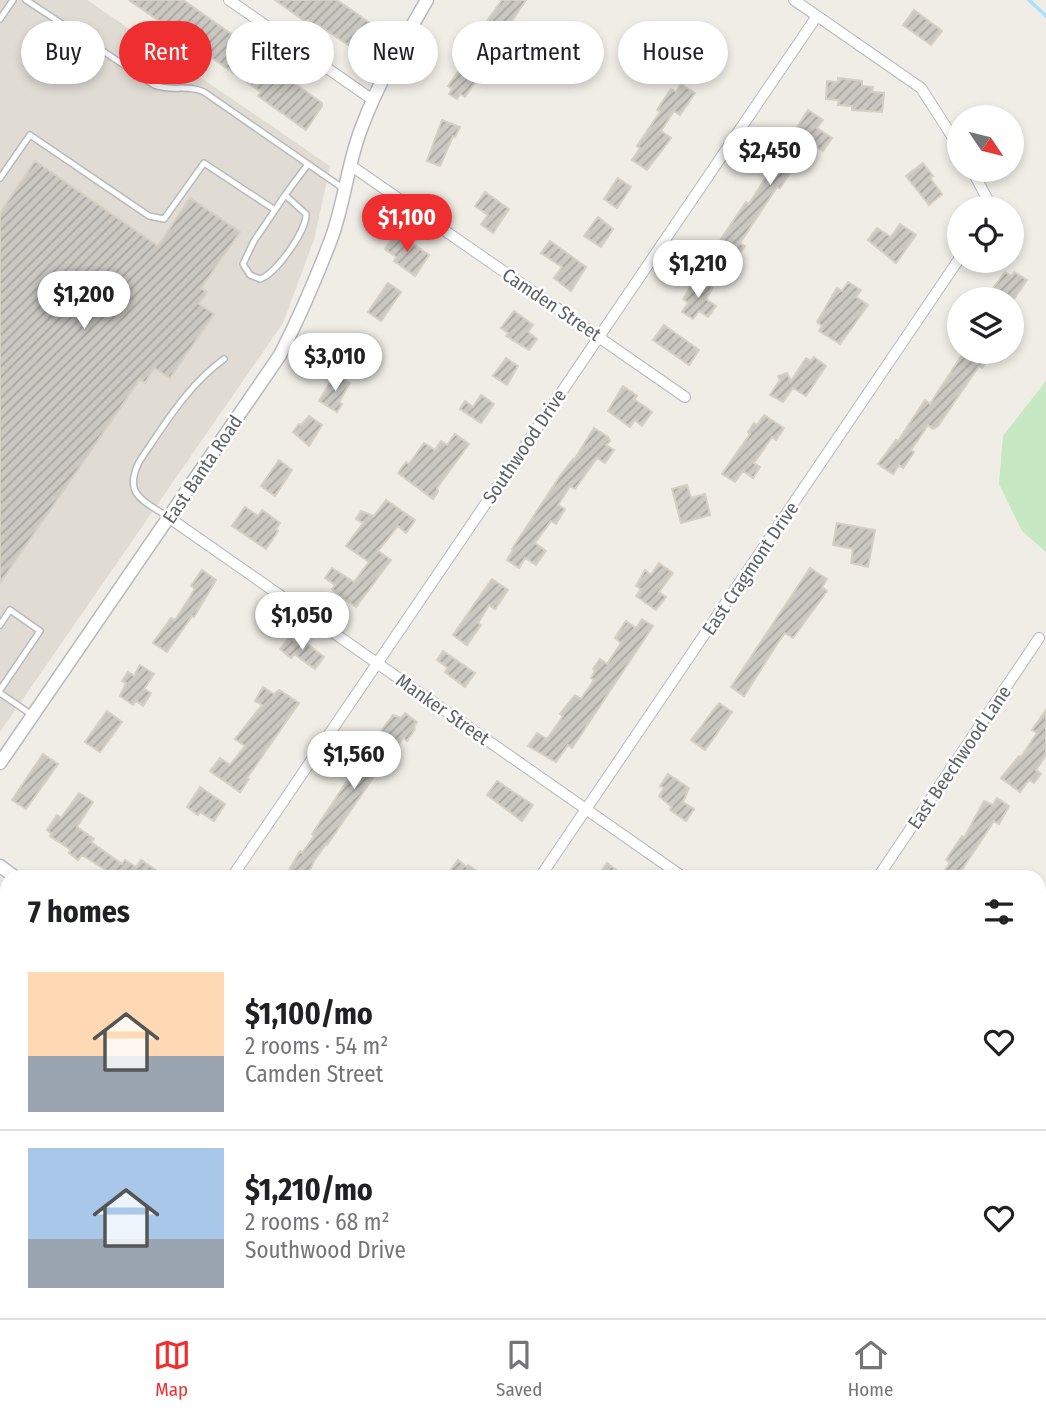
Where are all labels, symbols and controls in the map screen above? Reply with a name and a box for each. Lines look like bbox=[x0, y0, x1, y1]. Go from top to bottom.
chip: Buy bbox=[21, 21, 105, 84]
chip: Rent bbox=[119, 21, 212, 84]
chip: Filters bbox=[226, 21, 334, 84]
chip: New bbox=[348, 21, 438, 84]
chip: Apartment bbox=[452, 21, 604, 84]
chip: House bbox=[618, 21, 728, 84]
north arrow bbox=[947, 105, 1024, 182]
map controls bbox=[947, 105, 1024, 364]
pin: $2,450 bbox=[713, 128, 827, 187]
text: $2,450 bbox=[739, 136, 801, 164]
pin: $1,100 bbox=[350, 194, 464, 254]
button: locate bbox=[947, 196, 1024, 273]
text: $1,100 bbox=[378, 203, 436, 231]
pin: $1,210 bbox=[641, 240, 755, 300]
text: $1,210 bbox=[669, 249, 727, 277]
street label: Camden Street bbox=[498, 263, 606, 346]
pin: $1,200 bbox=[27, 272, 141, 331]
text: $1,200 bbox=[53, 280, 115, 308]
button: layers bbox=[947, 287, 1024, 364]
pin: $3,010 bbox=[278, 334, 392, 393]
text: $3,010 bbox=[304, 342, 366, 370]
street label: Southwood Drive bbox=[478, 385, 571, 508]
street label: East Banta Road bbox=[158, 411, 247, 528]
street label: East Cragmont Drive bbox=[697, 497, 803, 639]
pin: $1,050 bbox=[245, 592, 359, 652]
text: $1,050 bbox=[271, 601, 333, 629]
street label: Manker Street bbox=[392, 669, 494, 750]
street label: East Beechwood Lane bbox=[903, 681, 1016, 833]
pin: $1,560 bbox=[297, 732, 411, 791]
text: $1,560 bbox=[323, 740, 385, 768]
icon: filters bbox=[980, 893, 1018, 931]
text: 7 homes bbox=[28, 894, 130, 930]
text: $1,100/mo bbox=[245, 996, 373, 1032]
icon: home bbox=[84, 1000, 168, 1084]
icon: heart bbox=[980, 1023, 1018, 1061]
text: 2 rooms · 54 m² bbox=[245, 1032, 388, 1060]
text: Camden Street bbox=[245, 1060, 383, 1088]
text: $1,210/mo bbox=[245, 1172, 373, 1208]
icon: home bbox=[84, 1176, 168, 1260]
icon: heart bbox=[980, 1199, 1018, 1237]
text: 2 rooms · 68 m² bbox=[245, 1208, 390, 1236]
text: Southwood Drive bbox=[245, 1236, 406, 1264]
tab: Map bbox=[153, 1336, 191, 1401]
tab: Saved bbox=[496, 1336, 542, 1401]
tab: Home bbox=[848, 1336, 893, 1401]

